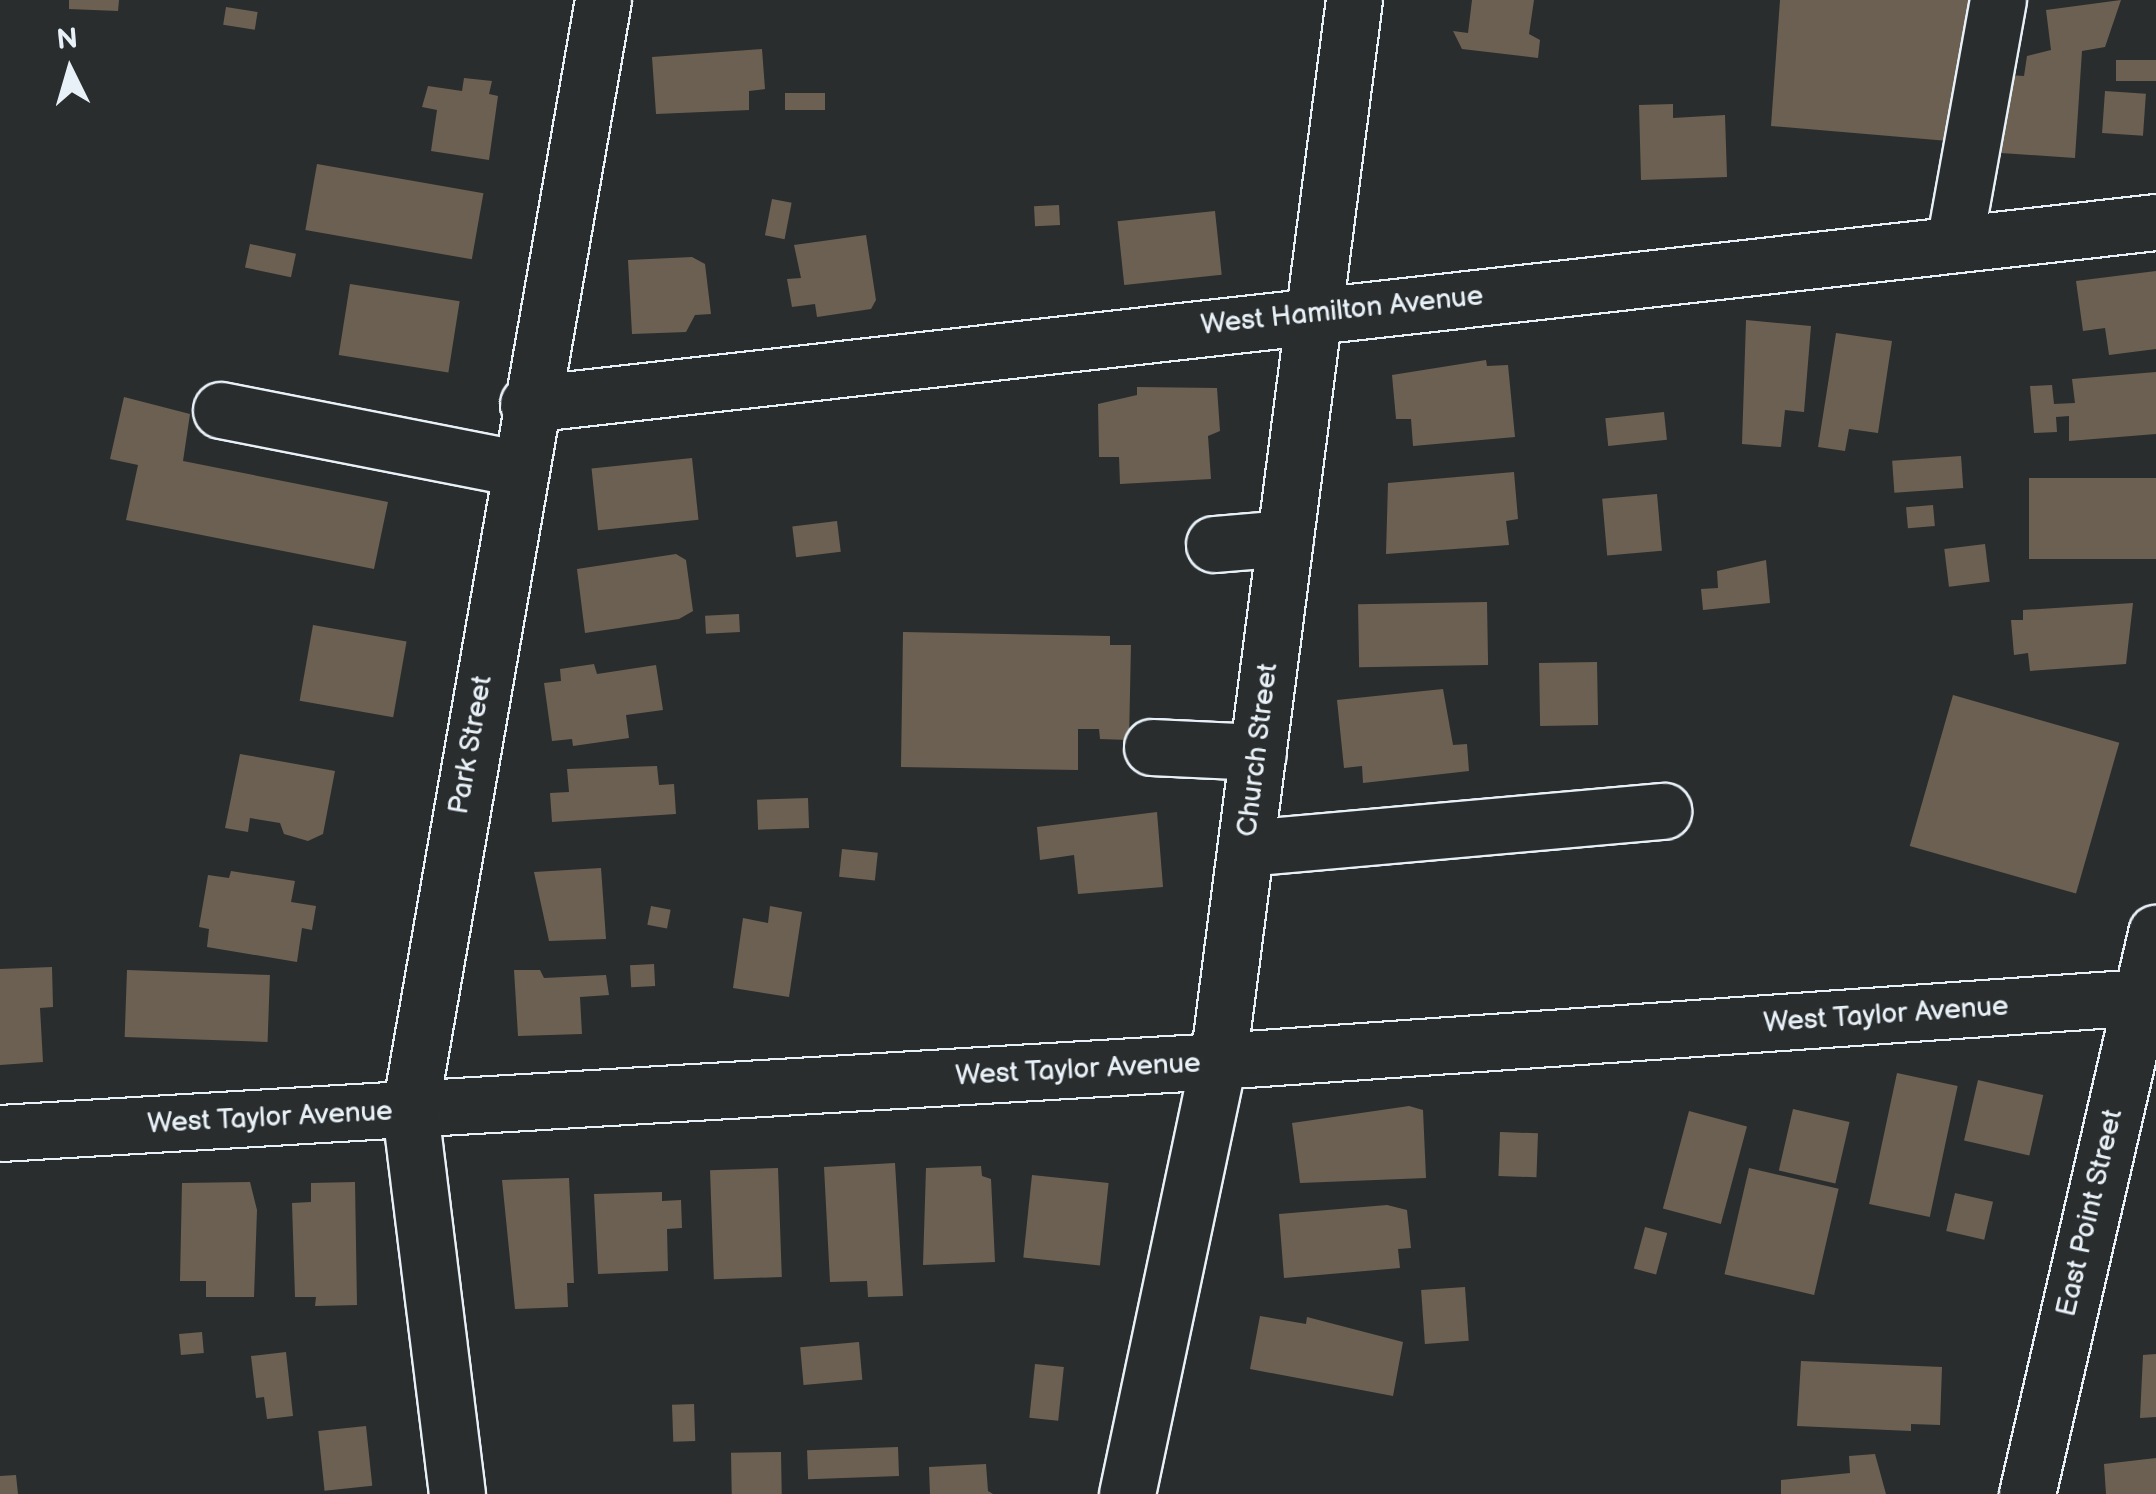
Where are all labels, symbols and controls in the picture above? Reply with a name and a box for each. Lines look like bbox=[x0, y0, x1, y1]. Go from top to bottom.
north arrow bbox=[20, 20, 120, 120]
text: N bbox=[55, 22, 79, 57]
street label: West Hamilton Avenue bbox=[1199, 279, 1485, 343]
street label: Church Street bbox=[1231, 661, 1285, 839]
street label: Park Street bbox=[442, 673, 500, 817]
street label: West Taylor Avenue bbox=[1762, 990, 2010, 1040]
street label: West Taylor Avenue bbox=[954, 1047, 1202, 1093]
street label: West Taylor Avenue bbox=[146, 1095, 394, 1141]
street label: East Point Street bbox=[2050, 1106, 2130, 1320]

